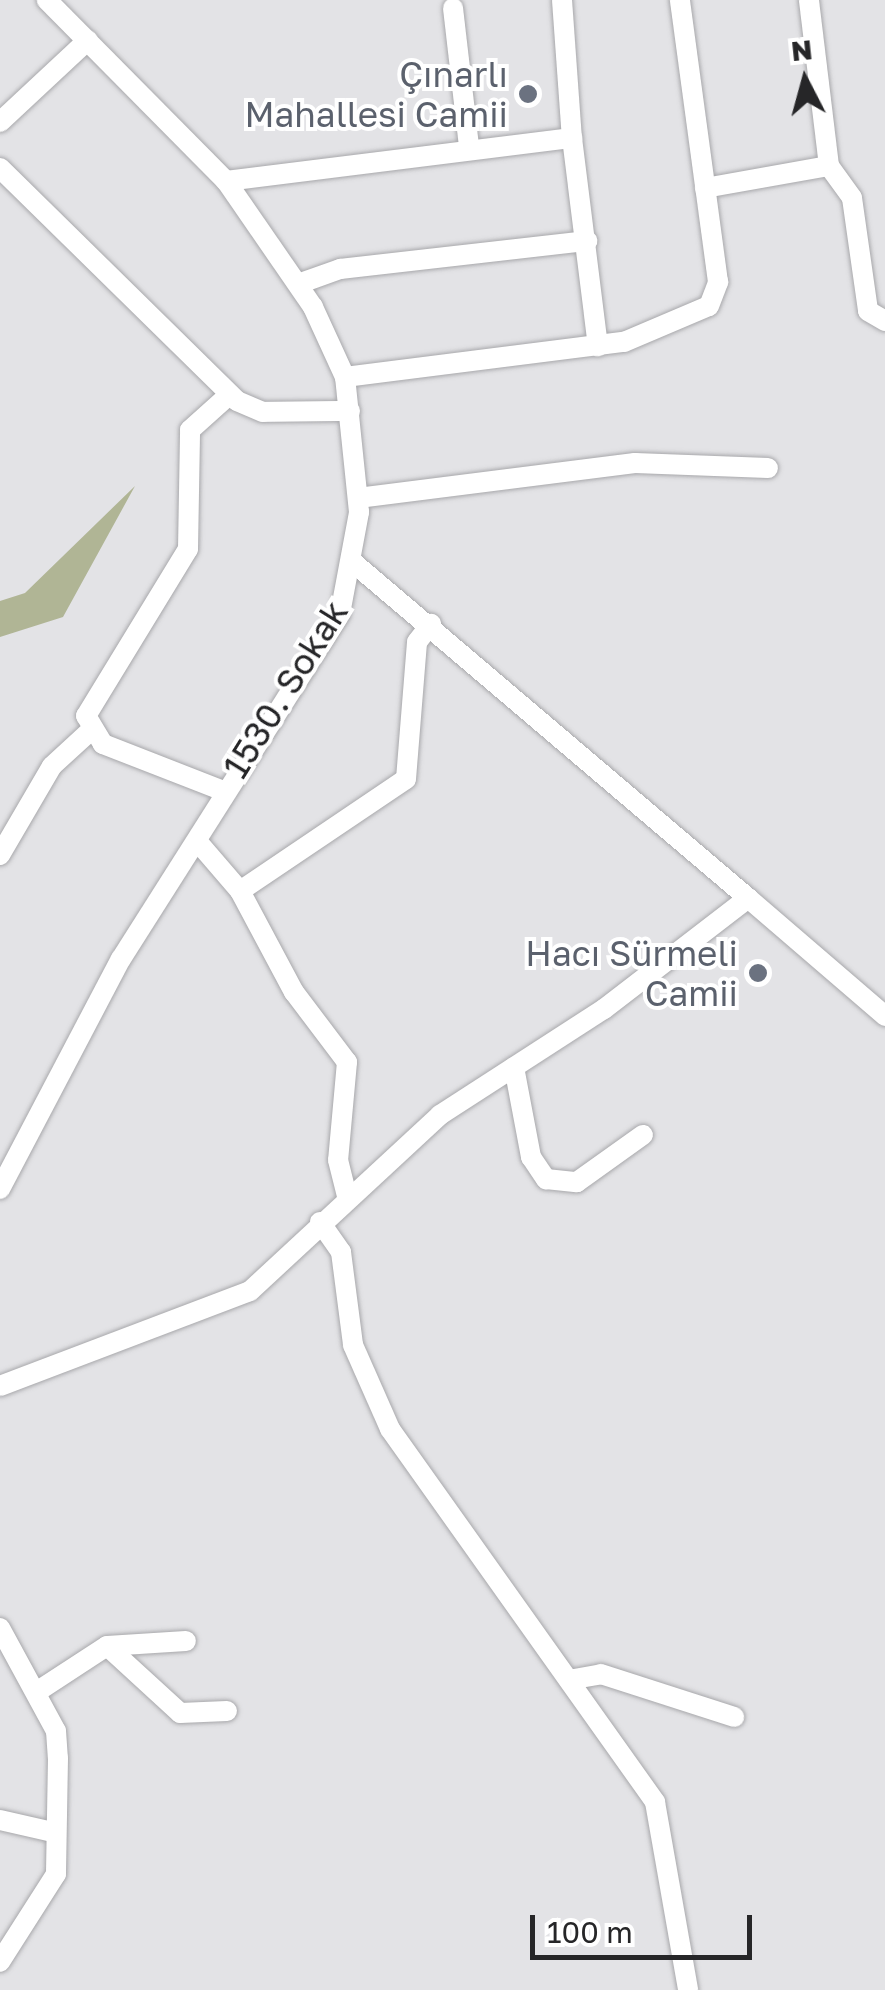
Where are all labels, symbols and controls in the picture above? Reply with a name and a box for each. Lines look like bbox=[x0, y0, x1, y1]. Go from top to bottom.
north arrow bbox=[755, 30, 855, 130]
text: N bbox=[790, 32, 814, 67]
place label: Çınarlı Mahallesi Camii bbox=[244, 53, 508, 135]
marker: Çınarlı Mahallesi Camii bbox=[517, 83, 539, 105]
street label: 1530. Sokak bbox=[214, 593, 356, 785]
place label: Hacı Sürmeli Camii bbox=[525, 932, 738, 1014]
marker: Hacı Sürmeli Camii bbox=[747, 962, 769, 984]
scale bar bbox=[535, 1895, 758, 1957]
text: 100 m bbox=[547, 1914, 633, 1950]

